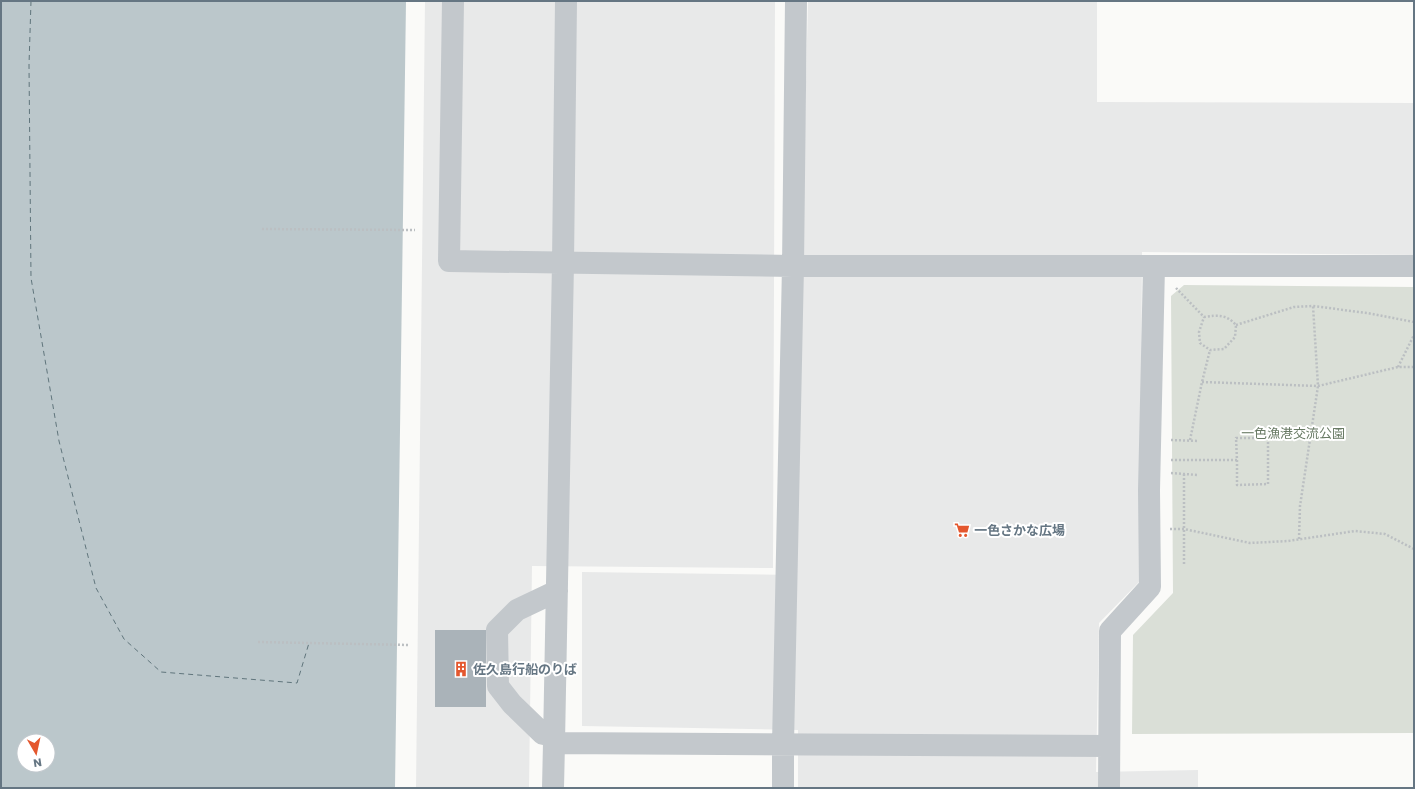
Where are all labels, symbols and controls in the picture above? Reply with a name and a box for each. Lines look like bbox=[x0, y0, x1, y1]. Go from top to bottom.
park label: 一色漁港交流公園 bbox=[1241, 424, 1345, 443]
supermarket icon: 一色さかな広場 bbox=[953, 521, 971, 539]
place label: 一色さかな広場 bbox=[974, 521, 1065, 540]
building icon: 佐久島行船のりば bbox=[452, 660, 470, 678]
place label: 佐久島行船のりば bbox=[473, 660, 577, 679]
north arrow bbox=[16, 733, 56, 773]
text: N bbox=[32, 754, 43, 771]

